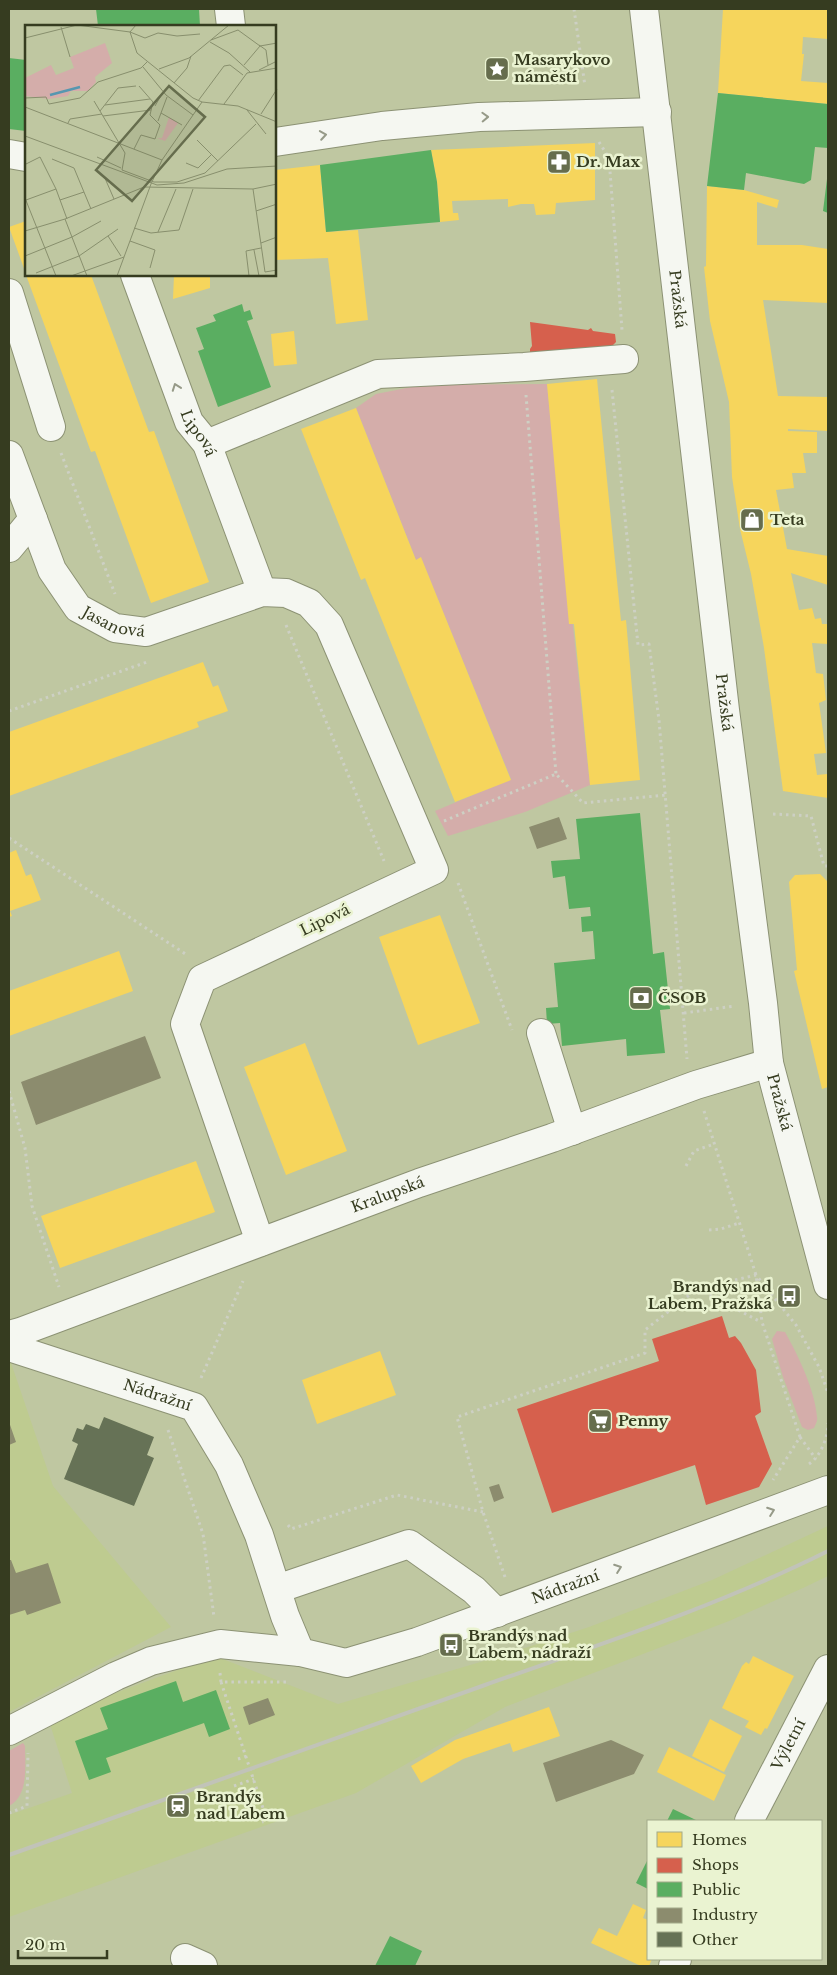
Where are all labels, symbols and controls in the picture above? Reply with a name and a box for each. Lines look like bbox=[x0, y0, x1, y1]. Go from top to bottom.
inset map bbox=[25, 25, 276, 276]
place label: Masarykovo náměstí bbox=[514, 50, 611, 86]
place icon: Masarykovo náměstí bbox=[484, 56, 510, 82]
one-way arrow bbox=[481, 112, 489, 123]
one-way arrow bbox=[319, 130, 328, 140]
pharmacy icon: Dr. Max bbox=[546, 149, 572, 175]
place label: Dr. Max bbox=[576, 152, 641, 171]
street label: Pražská bbox=[665, 269, 691, 330]
one-way arrow bbox=[172, 383, 182, 391]
street label: Lipová bbox=[176, 407, 221, 459]
shop icon: Teta bbox=[739, 507, 765, 533]
place label: Teta bbox=[770, 510, 805, 529]
street label: Jasanová bbox=[77, 601, 147, 641]
street label: Pražská bbox=[712, 672, 738, 733]
street label: Lipová bbox=[297, 899, 353, 940]
bank icon: ČSOB bbox=[628, 985, 654, 1011]
place label: ČSOB bbox=[658, 988, 706, 1007]
street label: Pražská bbox=[763, 1071, 797, 1133]
street label: Kralupská bbox=[348, 1172, 427, 1216]
place label: Brandýs nad Labem, Pražská bbox=[648, 1277, 773, 1313]
bus stop icon: Brandýs nad Labem, Pražská bbox=[776, 1283, 802, 1309]
street label: Nádražní bbox=[121, 1375, 195, 1415]
supermarket icon: Penny bbox=[587, 1408, 613, 1434]
place label: Penny bbox=[618, 1411, 669, 1430]
one-way arrow bbox=[766, 1507, 774, 1517]
one-way arrow bbox=[613, 1564, 622, 1574]
street label: Nádražní bbox=[529, 1565, 602, 1608]
place label: Brandýs nad Labem, nádraží bbox=[468, 1626, 592, 1662]
bus stop icon: Brandýs nad Labem, nádraží bbox=[438, 1632, 464, 1658]
street label: Výletní bbox=[767, 1715, 810, 1774]
place label: Brandýs nad Labem bbox=[196, 1787, 286, 1823]
station icon: Brandýs nad Labem bbox=[165, 1793, 191, 1819]
legend bbox=[647, 1820, 822, 1960]
text: Homes bbox=[692, 1830, 747, 1849]
text: Shops bbox=[692, 1855, 739, 1874]
text: Public bbox=[692, 1880, 740, 1899]
text: Industry bbox=[692, 1905, 758, 1924]
scale bar bbox=[18, 1928, 106, 1960]
text: Other bbox=[692, 1930, 739, 1949]
text: 20 m bbox=[25, 1935, 65, 1954]

